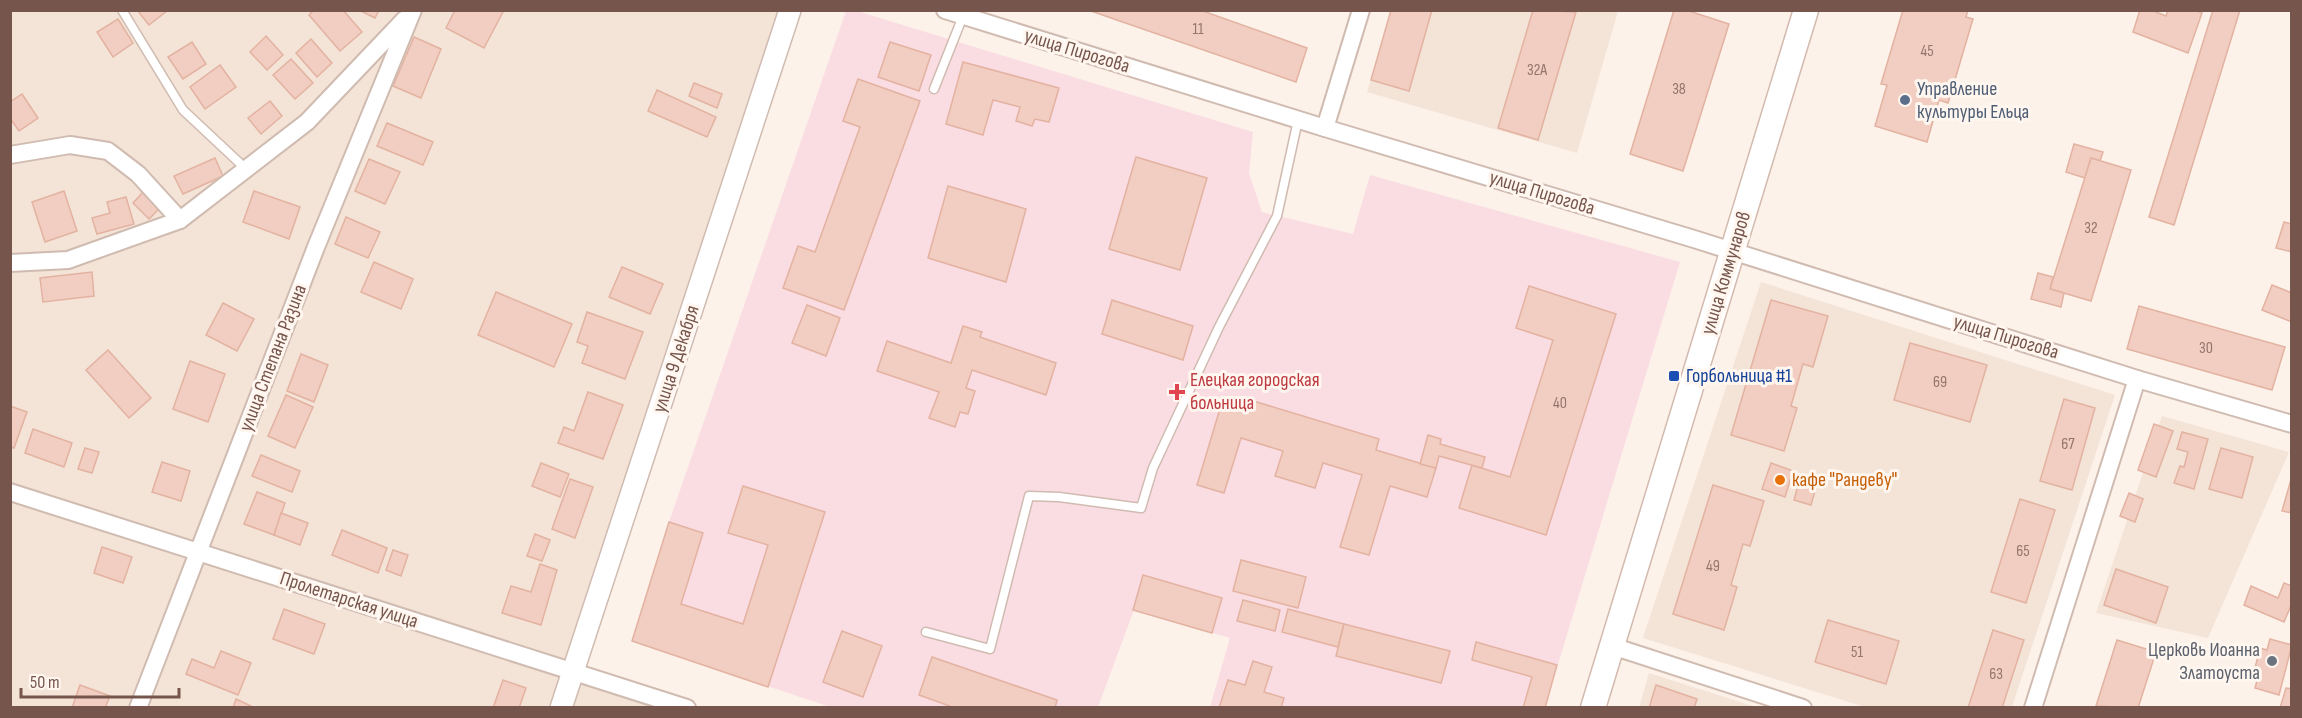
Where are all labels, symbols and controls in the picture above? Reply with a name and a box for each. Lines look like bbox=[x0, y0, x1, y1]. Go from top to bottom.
house number: 11 bbox=[1192, 20, 1204, 39]
street label: улица Пирогова bbox=[1021, 24, 1133, 78]
house number: 45 bbox=[1920, 42, 1934, 61]
house number: 32А bbox=[1527, 61, 1547, 80]
place label: Управление культуры Ельца bbox=[1917, 77, 2029, 124]
house number: 38 bbox=[1672, 80, 1686, 99]
marker: Управление культуры Ельца bbox=[1898, 93, 1912, 107]
street label: улица Пирогова bbox=[1486, 166, 1598, 220]
street label: улица Коммунаров bbox=[1696, 209, 1756, 337]
house number: 32 bbox=[2084, 219, 2098, 238]
street label: улица Степана Разина bbox=[234, 281, 312, 435]
street label: улица 9 Декабря bbox=[647, 302, 705, 416]
street label: улица Пирогова bbox=[1950, 310, 2062, 364]
house number: 30 bbox=[2199, 339, 2213, 358]
place label: Горбольница #1 bbox=[1686, 364, 1792, 388]
place label: Елецкая городская больница bbox=[1190, 368, 1320, 415]
marker: Горбольница #1 bbox=[1667, 369, 1681, 383]
house number: 69 bbox=[1933, 373, 1947, 392]
marker: Елецкая городская больница bbox=[1168, 383, 1186, 401]
house number: 40 bbox=[1553, 394, 1567, 413]
house number: 67 bbox=[2061, 435, 2075, 454]
place label: кафе "Рандеву" bbox=[1792, 468, 1897, 492]
marker: кафе "Рандеву" bbox=[1773, 473, 1787, 487]
house number: 65 bbox=[2016, 542, 2030, 561]
house number: 49 bbox=[1706, 557, 1720, 576]
street label: Пролетарская улица bbox=[277, 566, 421, 634]
place label: Церковь Иоанна Златоуста bbox=[2148, 638, 2260, 685]
house number: 51 bbox=[1851, 643, 1863, 662]
marker: Церковь Иоанна Златоуста bbox=[2265, 654, 2279, 668]
scale bar bbox=[21, 661, 178, 699]
house number: 63 bbox=[1989, 665, 2003, 684]
text: 50 m bbox=[30, 672, 60, 693]

